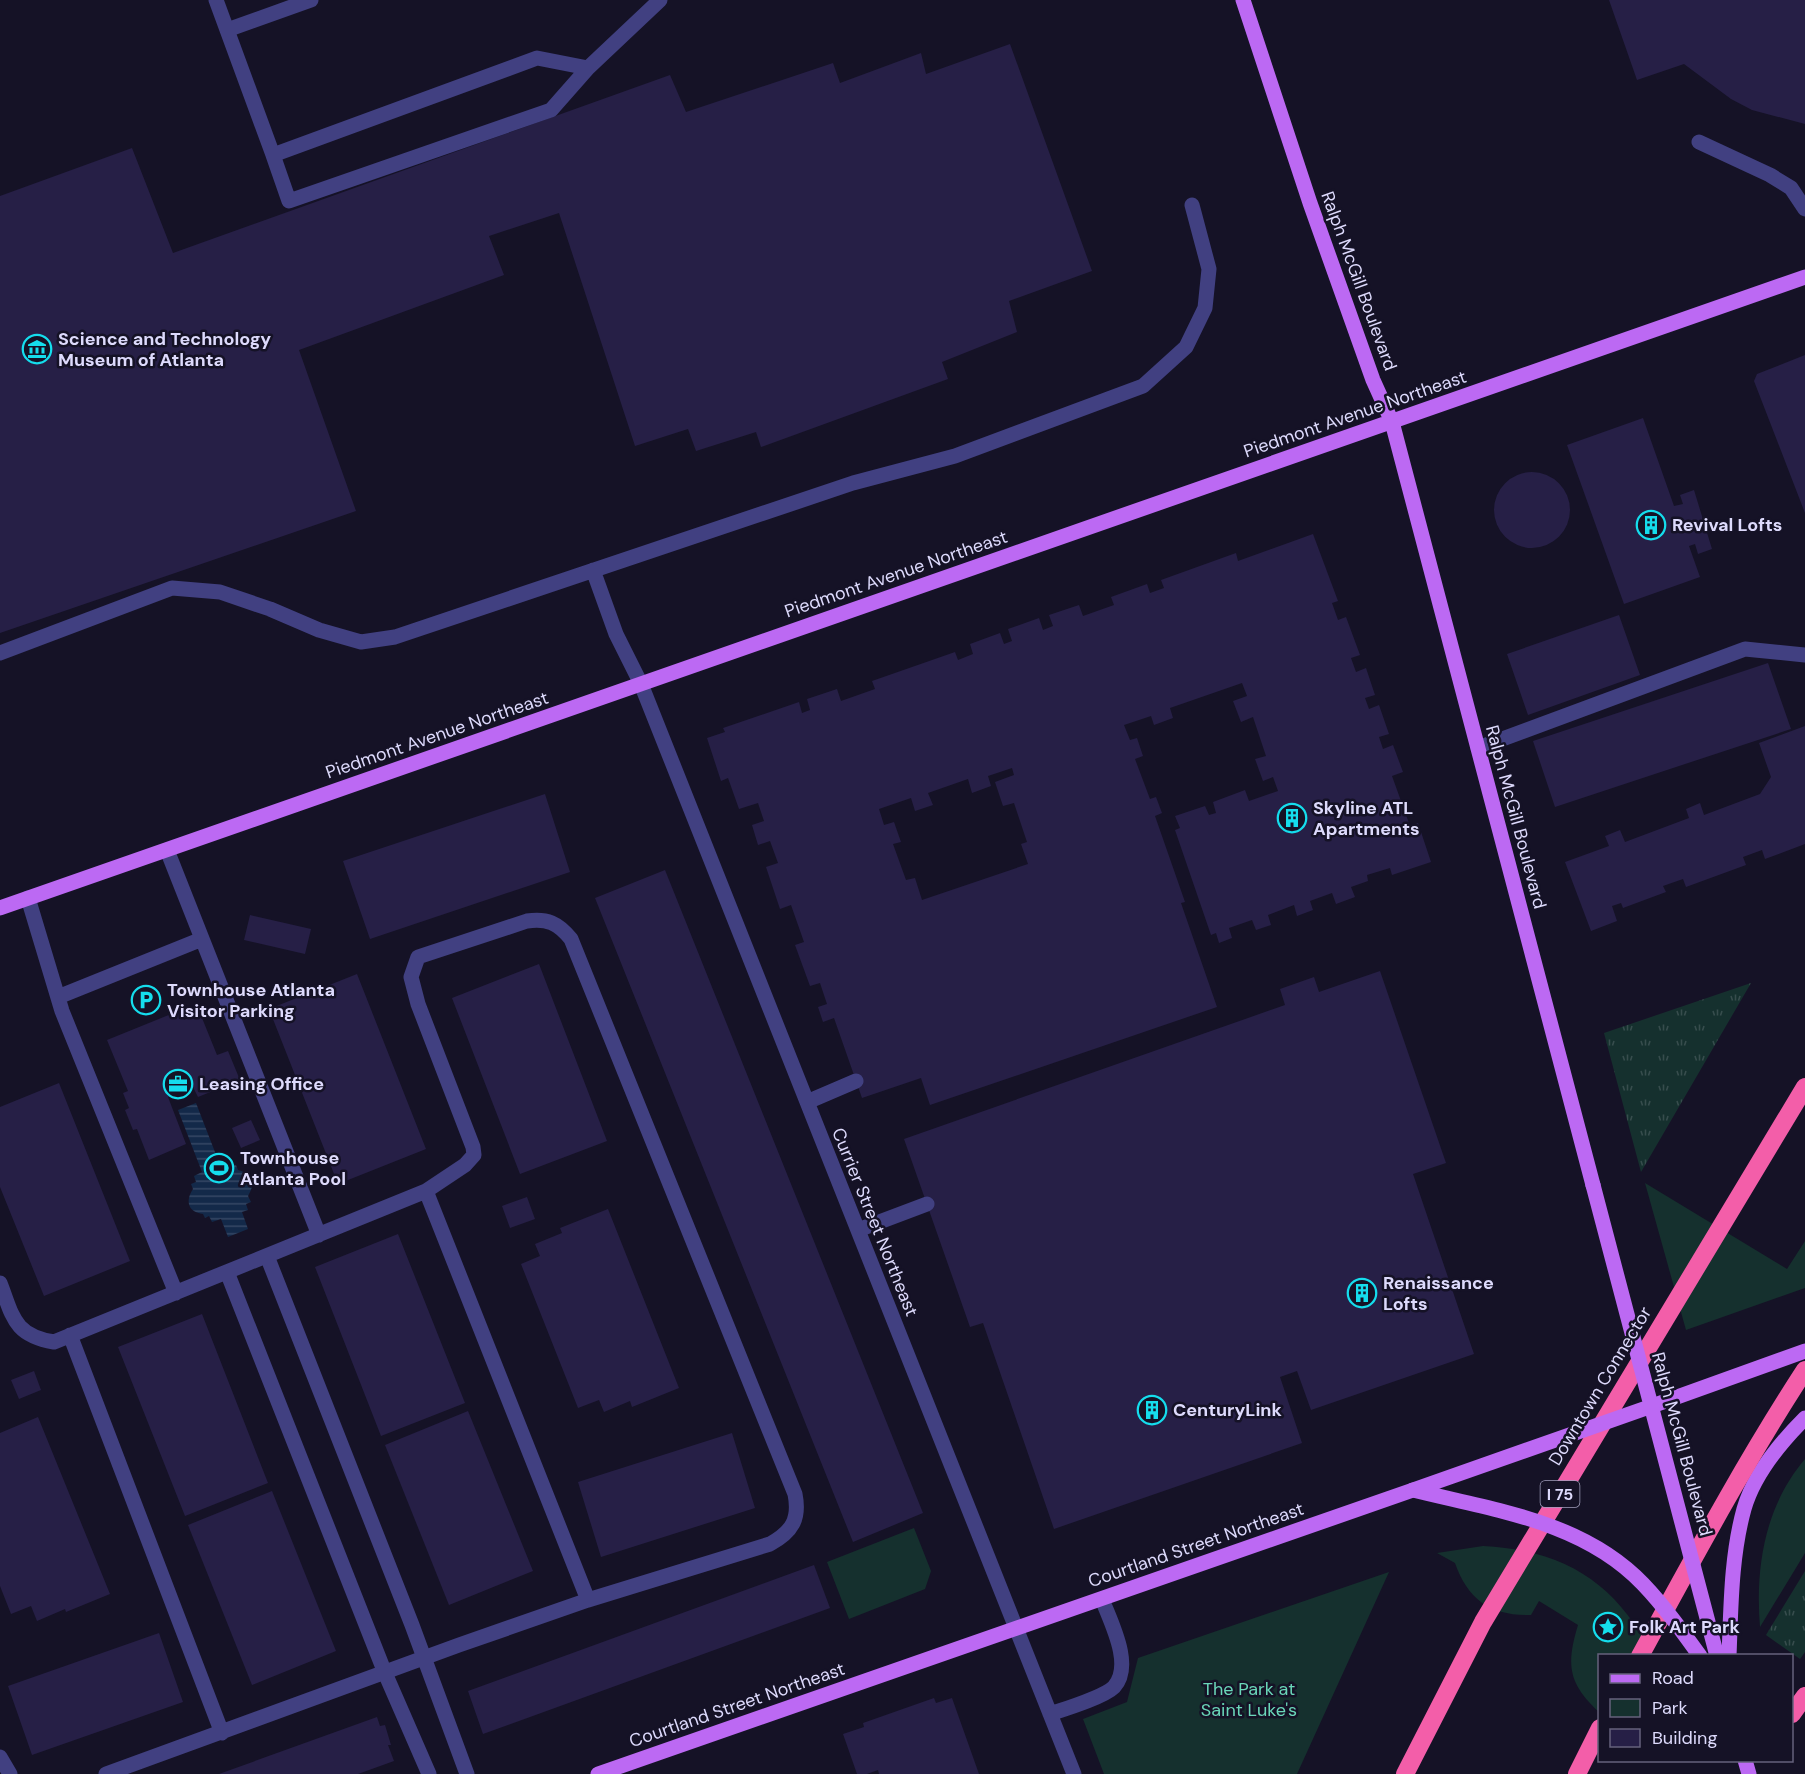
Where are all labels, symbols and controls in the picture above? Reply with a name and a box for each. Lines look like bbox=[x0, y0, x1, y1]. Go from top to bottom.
street label: Ralph McGill Boulevard bbox=[1315, 188, 1403, 374]
place label: Science and Technology Museum of Atlanta bbox=[58, 327, 271, 372]
museum icon: Science and Technology Museum of Atlanta bbox=[21, 333, 53, 365]
street label: Piedmont Avenue Northeast bbox=[1240, 365, 1470, 463]
building icon: Revival Lofts bbox=[1635, 509, 1667, 541]
place label: Revival Lofts bbox=[1672, 513, 1782, 537]
street label: Piedmont Avenue Northeast bbox=[781, 525, 1011, 623]
street label: Piedmont Avenue Northeast bbox=[322, 686, 552, 784]
street label: Ralph McGill Boulevard bbox=[1480, 723, 1552, 911]
place label: Skyline ATL Apartments bbox=[1313, 796, 1420, 841]
building icon: Skyline ATL Apartments bbox=[1276, 802, 1308, 834]
place label: Townhouse Atlanta Visitor Parking bbox=[167, 978, 335, 1023]
parking icon: Townhouse Atlanta Visitor Parking bbox=[130, 984, 162, 1016]
office icon: Leasing Office bbox=[162, 1068, 194, 1100]
place label: Leasing Office bbox=[199, 1072, 324, 1096]
street label: Currier Street Northeast bbox=[826, 1124, 924, 1320]
place label: Townhouse Atlanta Pool bbox=[240, 1146, 346, 1191]
sports icon: Townhouse Atlanta Pool bbox=[203, 1152, 235, 1184]
place label: Renaissance Lofts bbox=[1383, 1271, 1494, 1316]
building icon: Renaissance Lofts bbox=[1346, 1277, 1378, 1309]
street label: Downtown Connector bbox=[1543, 1302, 1657, 1470]
street label: Ralph McGill Boulevard bbox=[1646, 1350, 1718, 1538]
building icon: CenturyLink bbox=[1136, 1394, 1168, 1426]
place label: CenturyLink bbox=[1173, 1398, 1282, 1422]
road number: I 75 bbox=[1540, 1481, 1580, 1507]
street label: Courtland Street Northeast bbox=[1085, 1497, 1307, 1593]
place icon: Folk Art Park bbox=[1592, 1611, 1624, 1643]
place label: Folk Art Park bbox=[1629, 1615, 1740, 1639]
legend bbox=[1598, 1654, 1793, 1762]
street label: Courtland Street Northeast bbox=[626, 1657, 848, 1753]
text: Road bbox=[1652, 1666, 1694, 1690]
park label: The Park at Saint Luke's bbox=[1201, 1677, 1297, 1722]
text: Park bbox=[1652, 1696, 1688, 1720]
text: Building bbox=[1652, 1726, 1717, 1750]

